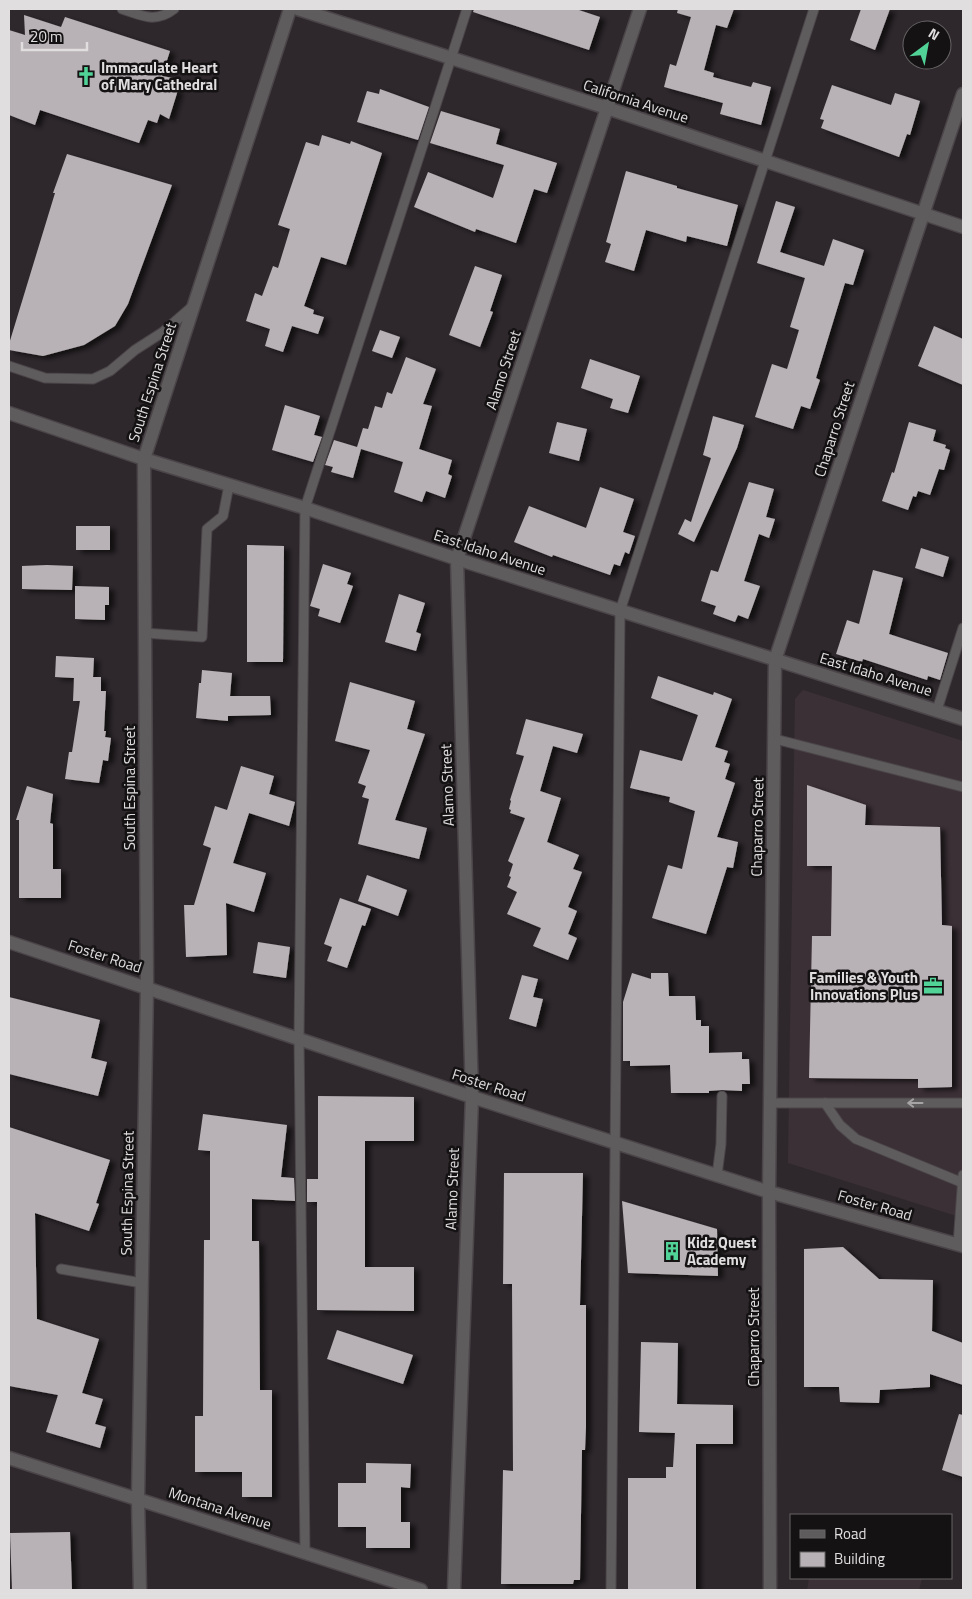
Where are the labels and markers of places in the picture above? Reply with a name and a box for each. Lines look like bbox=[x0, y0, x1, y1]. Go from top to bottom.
place label: Immaculate Heart of Mary Cathedral bbox=[101, 56, 218, 96]
church icon: Immaculate Heart of Mary Cathedral bbox=[75, 65, 97, 87]
place label: Families & Youth Innovations Plus bbox=[809, 966, 918, 1006]
office icon: Families & Youth Innovations Plus bbox=[922, 975, 944, 997]
place label: Kidz Quest Academy bbox=[687, 1231, 757, 1271]
building icon: Kidz Quest Academy bbox=[661, 1240, 683, 1262]

